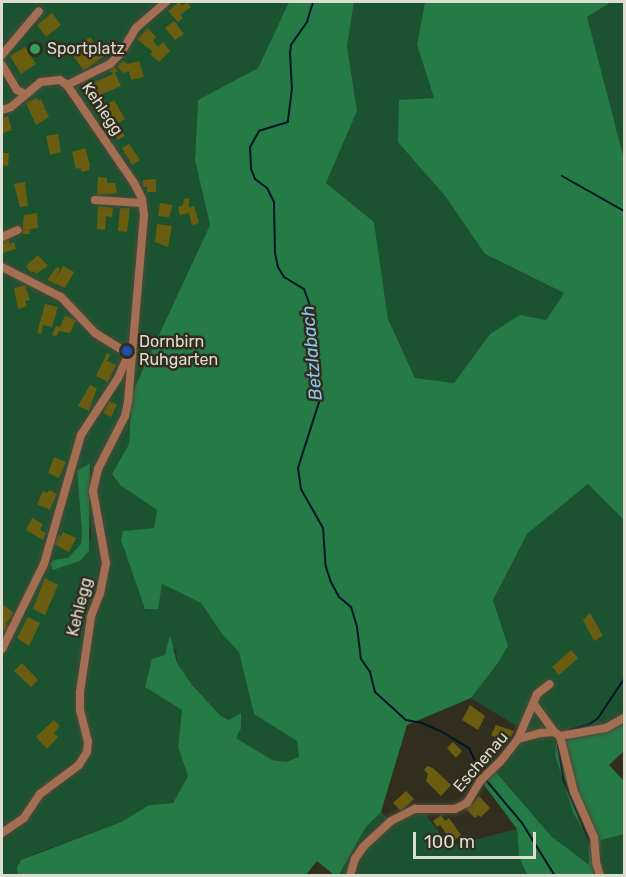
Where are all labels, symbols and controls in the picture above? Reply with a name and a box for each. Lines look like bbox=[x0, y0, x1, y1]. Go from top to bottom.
place label: Sportplatz bbox=[47, 39, 125, 59]
marker: Sportplatz bbox=[28, 42, 42, 56]
street label: Kehlegg bbox=[77, 79, 127, 139]
water label: Betzlabach bbox=[297, 305, 327, 401]
place label: Dornbirn Ruhgarten bbox=[139, 332, 218, 370]
marker: Dornbirn Ruhgarten bbox=[120, 344, 134, 358]
street label: Kehlegg bbox=[63, 576, 97, 638]
street label: Eschenau bbox=[450, 728, 512, 796]
scale bar bbox=[416, 820, 539, 858]
text: 100 m bbox=[424, 831, 475, 853]

